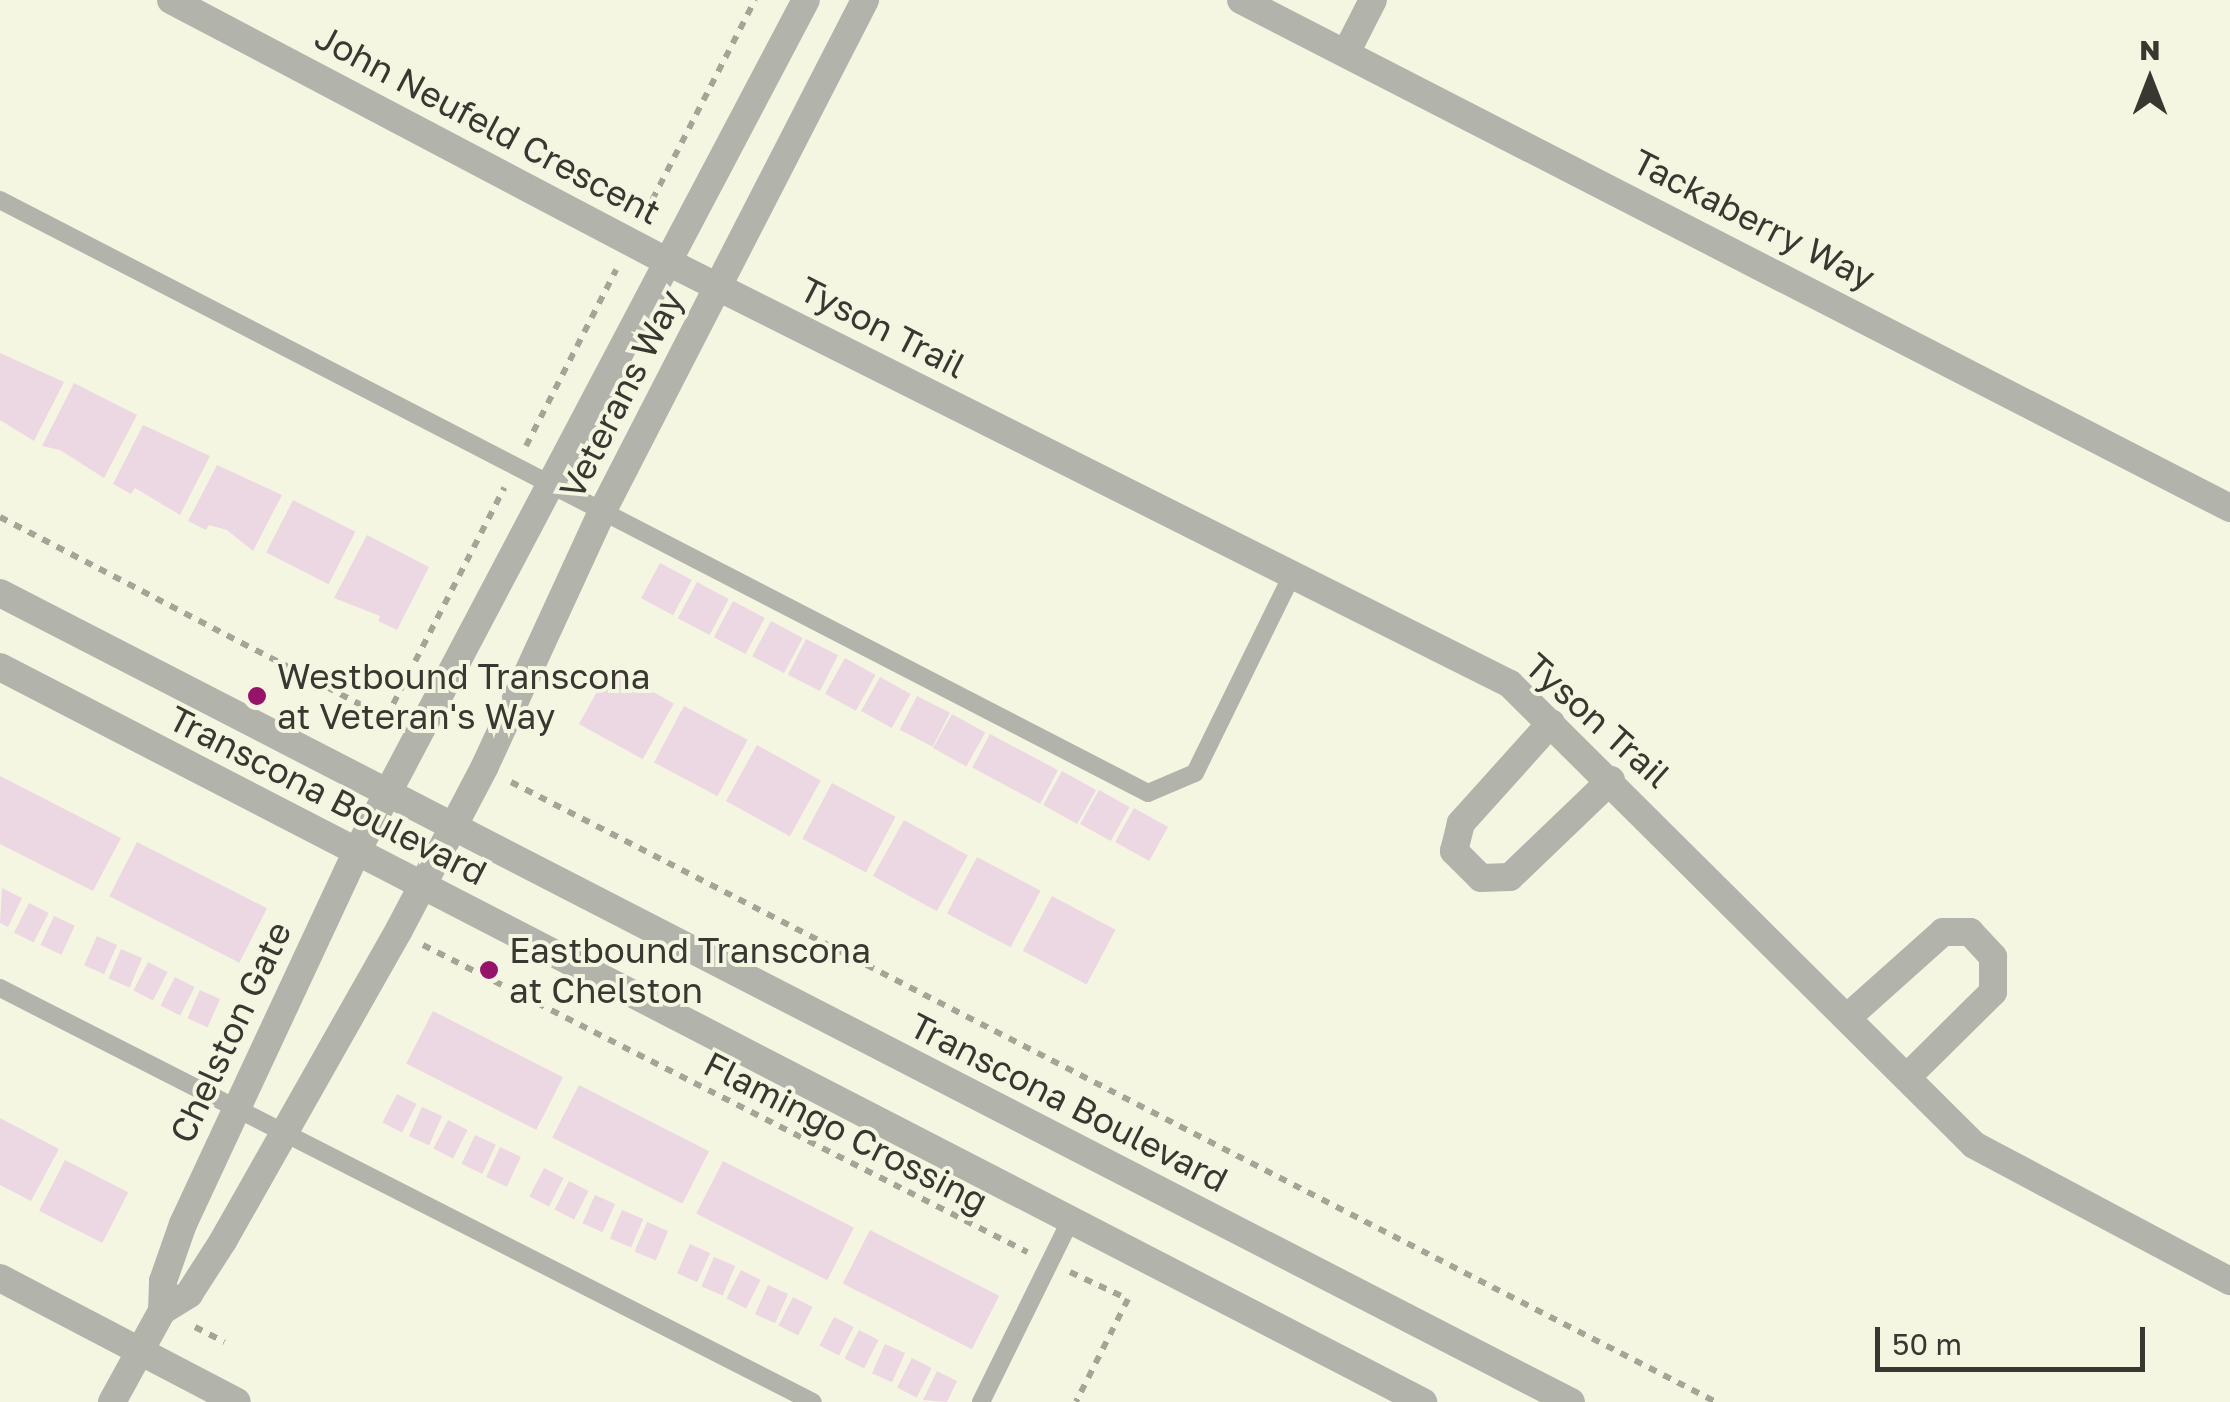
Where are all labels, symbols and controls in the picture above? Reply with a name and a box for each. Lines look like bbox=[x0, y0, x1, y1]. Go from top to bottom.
street label: John Neufeld Crescent bbox=[308, 15, 668, 233]
north arrow bbox=[2100, 30, 2200, 130]
text: N bbox=[2139, 33, 2161, 66]
street label: Tackaberry Way bbox=[1626, 140, 1882, 298]
street label: Tyson Trail bbox=[793, 267, 973, 387]
street label: Veterans Way bbox=[550, 283, 692, 505]
street label: Tyson Trail bbox=[1517, 644, 1679, 796]
place label: Westbound Transcona at Veteran's Way bbox=[277, 655, 651, 737]
marker: Westbound Transcona at Veteran's Way bbox=[246, 685, 268, 707]
street label: Transcona Boulevard bbox=[162, 697, 494, 893]
street label: Chelston Gate bbox=[160, 915, 300, 1149]
place label: Eastbound Transcona at Chelston bbox=[509, 929, 871, 1011]
marker: Eastbound Transcona at Chelston bbox=[478, 959, 500, 981]
street label: Transcona Boulevard bbox=[903, 1004, 1235, 1200]
street label: Flamingo Crossing bbox=[697, 1042, 995, 1222]
scale bar bbox=[1880, 1307, 2150, 1369]
text: 50 m bbox=[1892, 1326, 1962, 1362]

